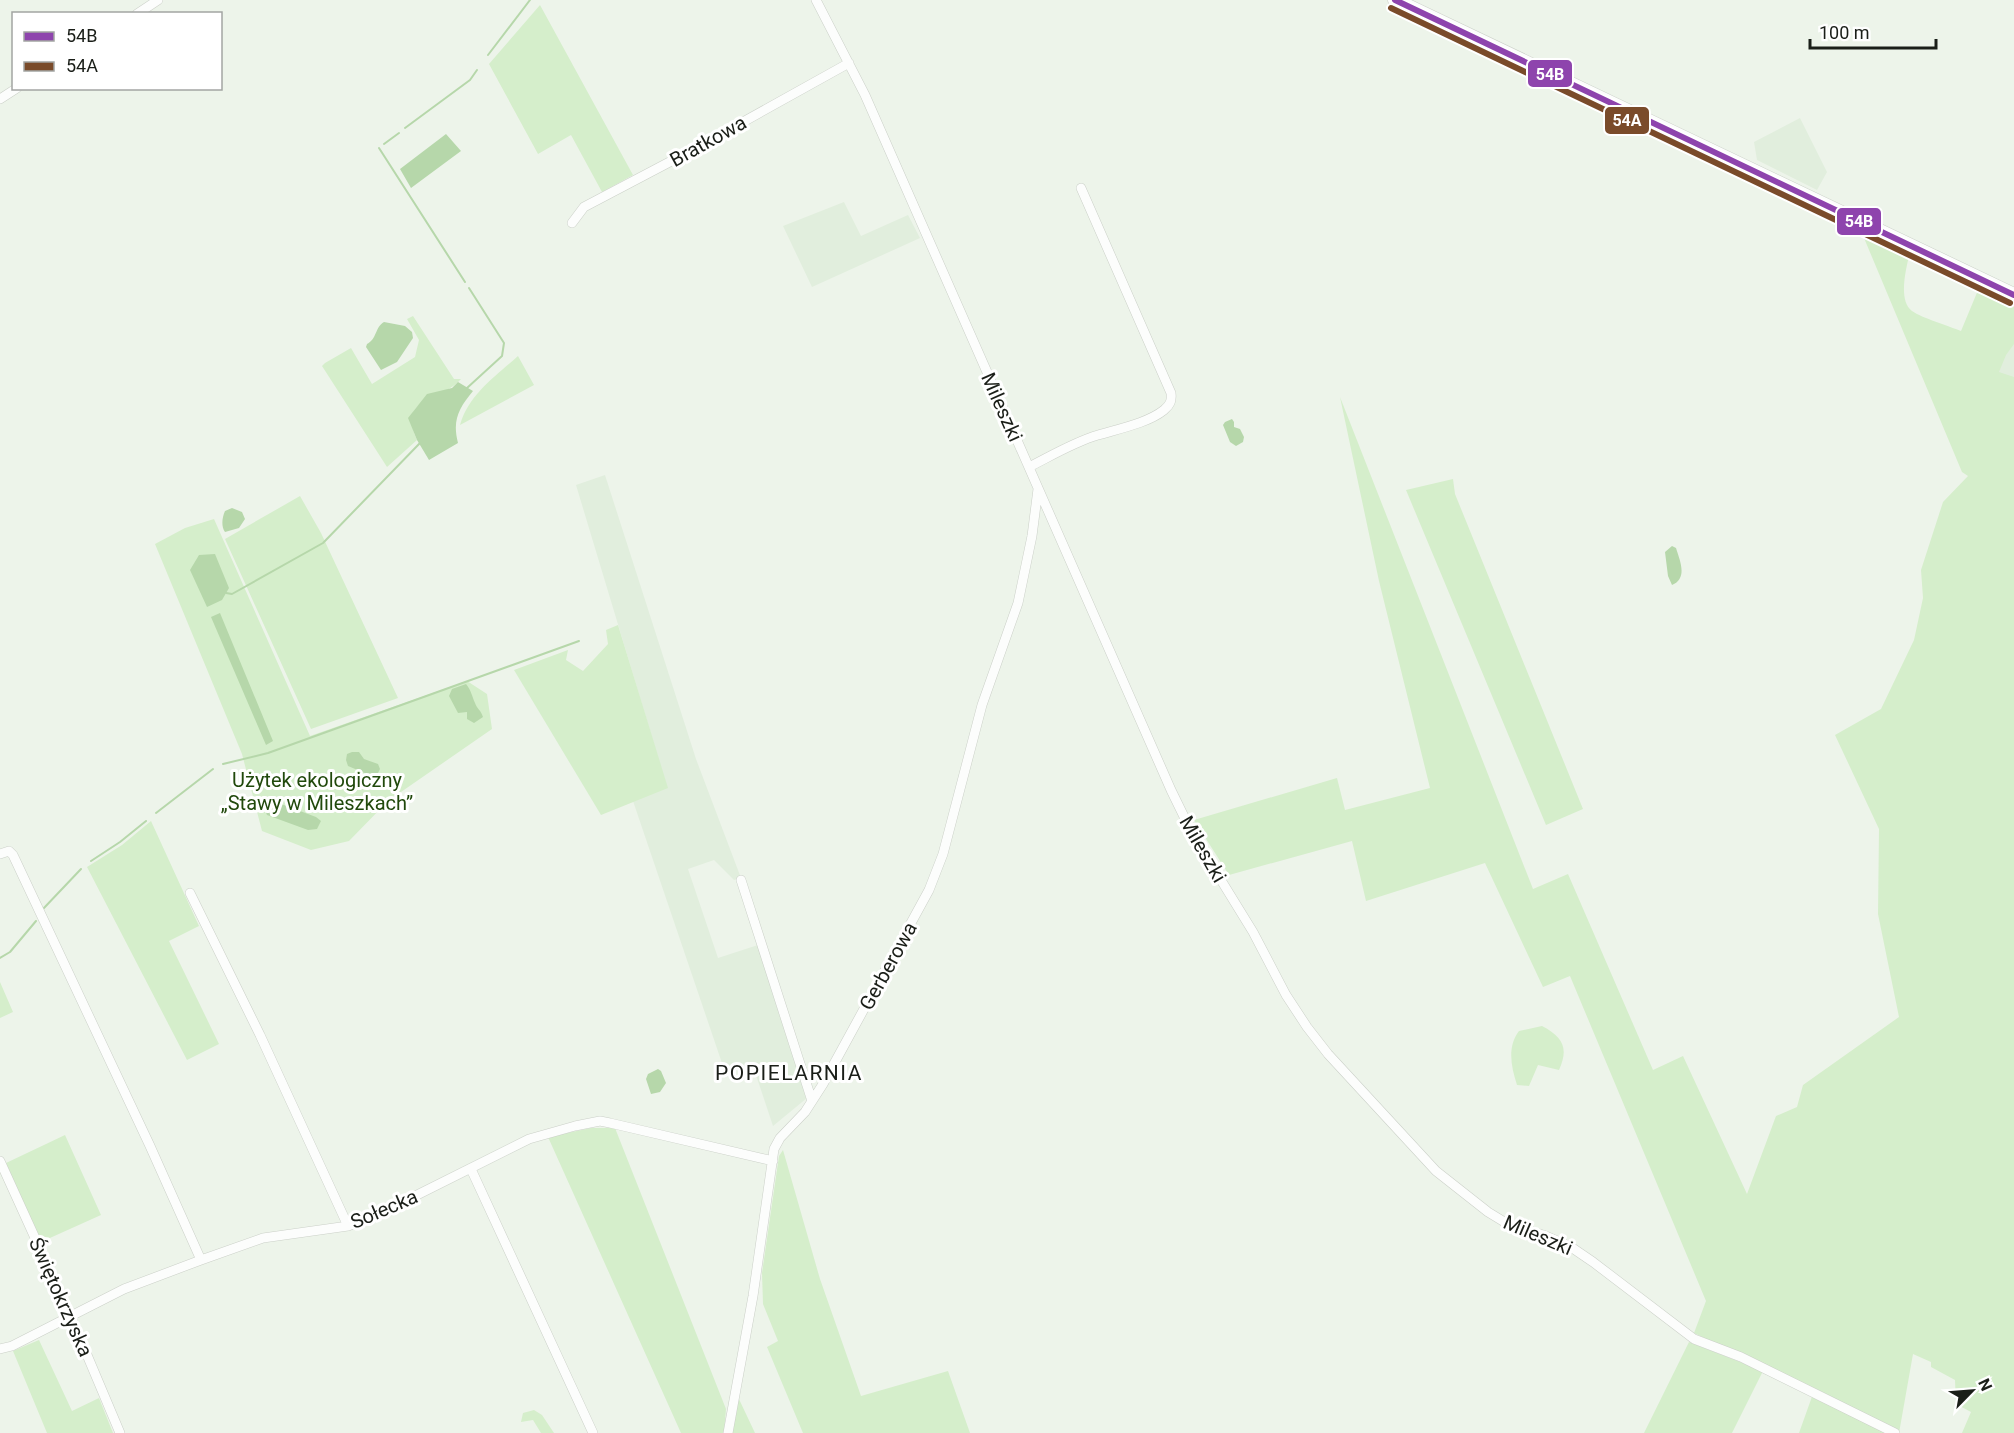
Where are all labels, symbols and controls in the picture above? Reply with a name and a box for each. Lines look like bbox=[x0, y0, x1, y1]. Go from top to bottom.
legend bbox=[12, 12, 222, 90]
scale bar bbox=[1810, 12, 1936, 50]
text: 100 m bbox=[1819, 22, 1870, 43]
text: 54B bbox=[66, 25, 97, 46]
text: 54A bbox=[66, 55, 98, 76]
line badge: 54B bbox=[1527, 59, 1573, 88]
text: 54B bbox=[1536, 65, 1564, 84]
line badge: 54A bbox=[1604, 106, 1650, 135]
street label: Bratkowa bbox=[666, 110, 750, 172]
text: 54A bbox=[1612, 111, 1642, 130]
line badge: 54B bbox=[1836, 207, 1882, 236]
text: 54B bbox=[1845, 212, 1873, 231]
street label: Mileszki bbox=[976, 369, 1028, 445]
park label: Użytek ekologiczny „Stawy w Mileszkach” bbox=[221, 768, 413, 815]
street label: Mileszki bbox=[1174, 811, 1232, 887]
street label: Gerberowa bbox=[854, 918, 922, 1014]
district label: POPIELARNIA bbox=[715, 1061, 863, 1085]
street label: Sołecka bbox=[347, 1184, 421, 1234]
street label: Mileszki bbox=[1500, 1210, 1576, 1260]
street label: Świętokrzyska bbox=[24, 1234, 98, 1360]
north arrow bbox=[1942, 1361, 2002, 1421]
text: N bbox=[1974, 1376, 1996, 1394]

